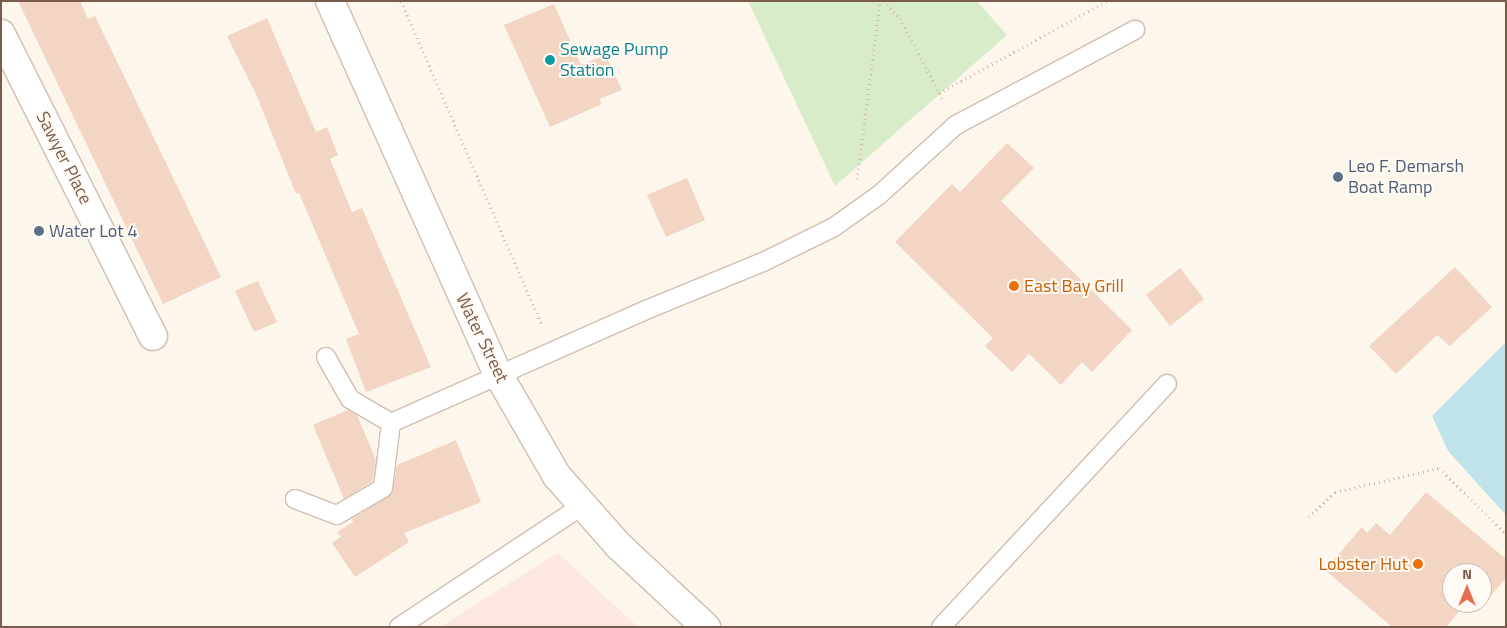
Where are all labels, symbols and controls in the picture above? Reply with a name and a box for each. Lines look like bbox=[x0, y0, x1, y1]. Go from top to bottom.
place label: Sewage Pump Station bbox=[560, 39, 668, 82]
marker: Sewage Pump Station bbox=[544, 54, 556, 66]
street label: Sawyer Place bbox=[31, 108, 97, 208]
place label: Leo F. Demarsh Boat Ramp bbox=[1348, 156, 1464, 198]
marker: Leo F. Demarsh Boat Ramp bbox=[1332, 171, 1344, 183]
place label: Water Lot 4 bbox=[49, 220, 138, 242]
marker: Water Lot 4 bbox=[33, 225, 45, 237]
place label: East Bay Grill bbox=[1024, 275, 1124, 297]
marker: East Bay Grill bbox=[1008, 280, 1020, 292]
street label: Water Street bbox=[451, 290, 513, 386]
place label: Lobster Hut bbox=[1319, 553, 1408, 575]
marker: Lobster Hut bbox=[1412, 558, 1424, 570]
north arrow bbox=[1442, 563, 1492, 613]
text: N bbox=[1462, 563, 1472, 584]

